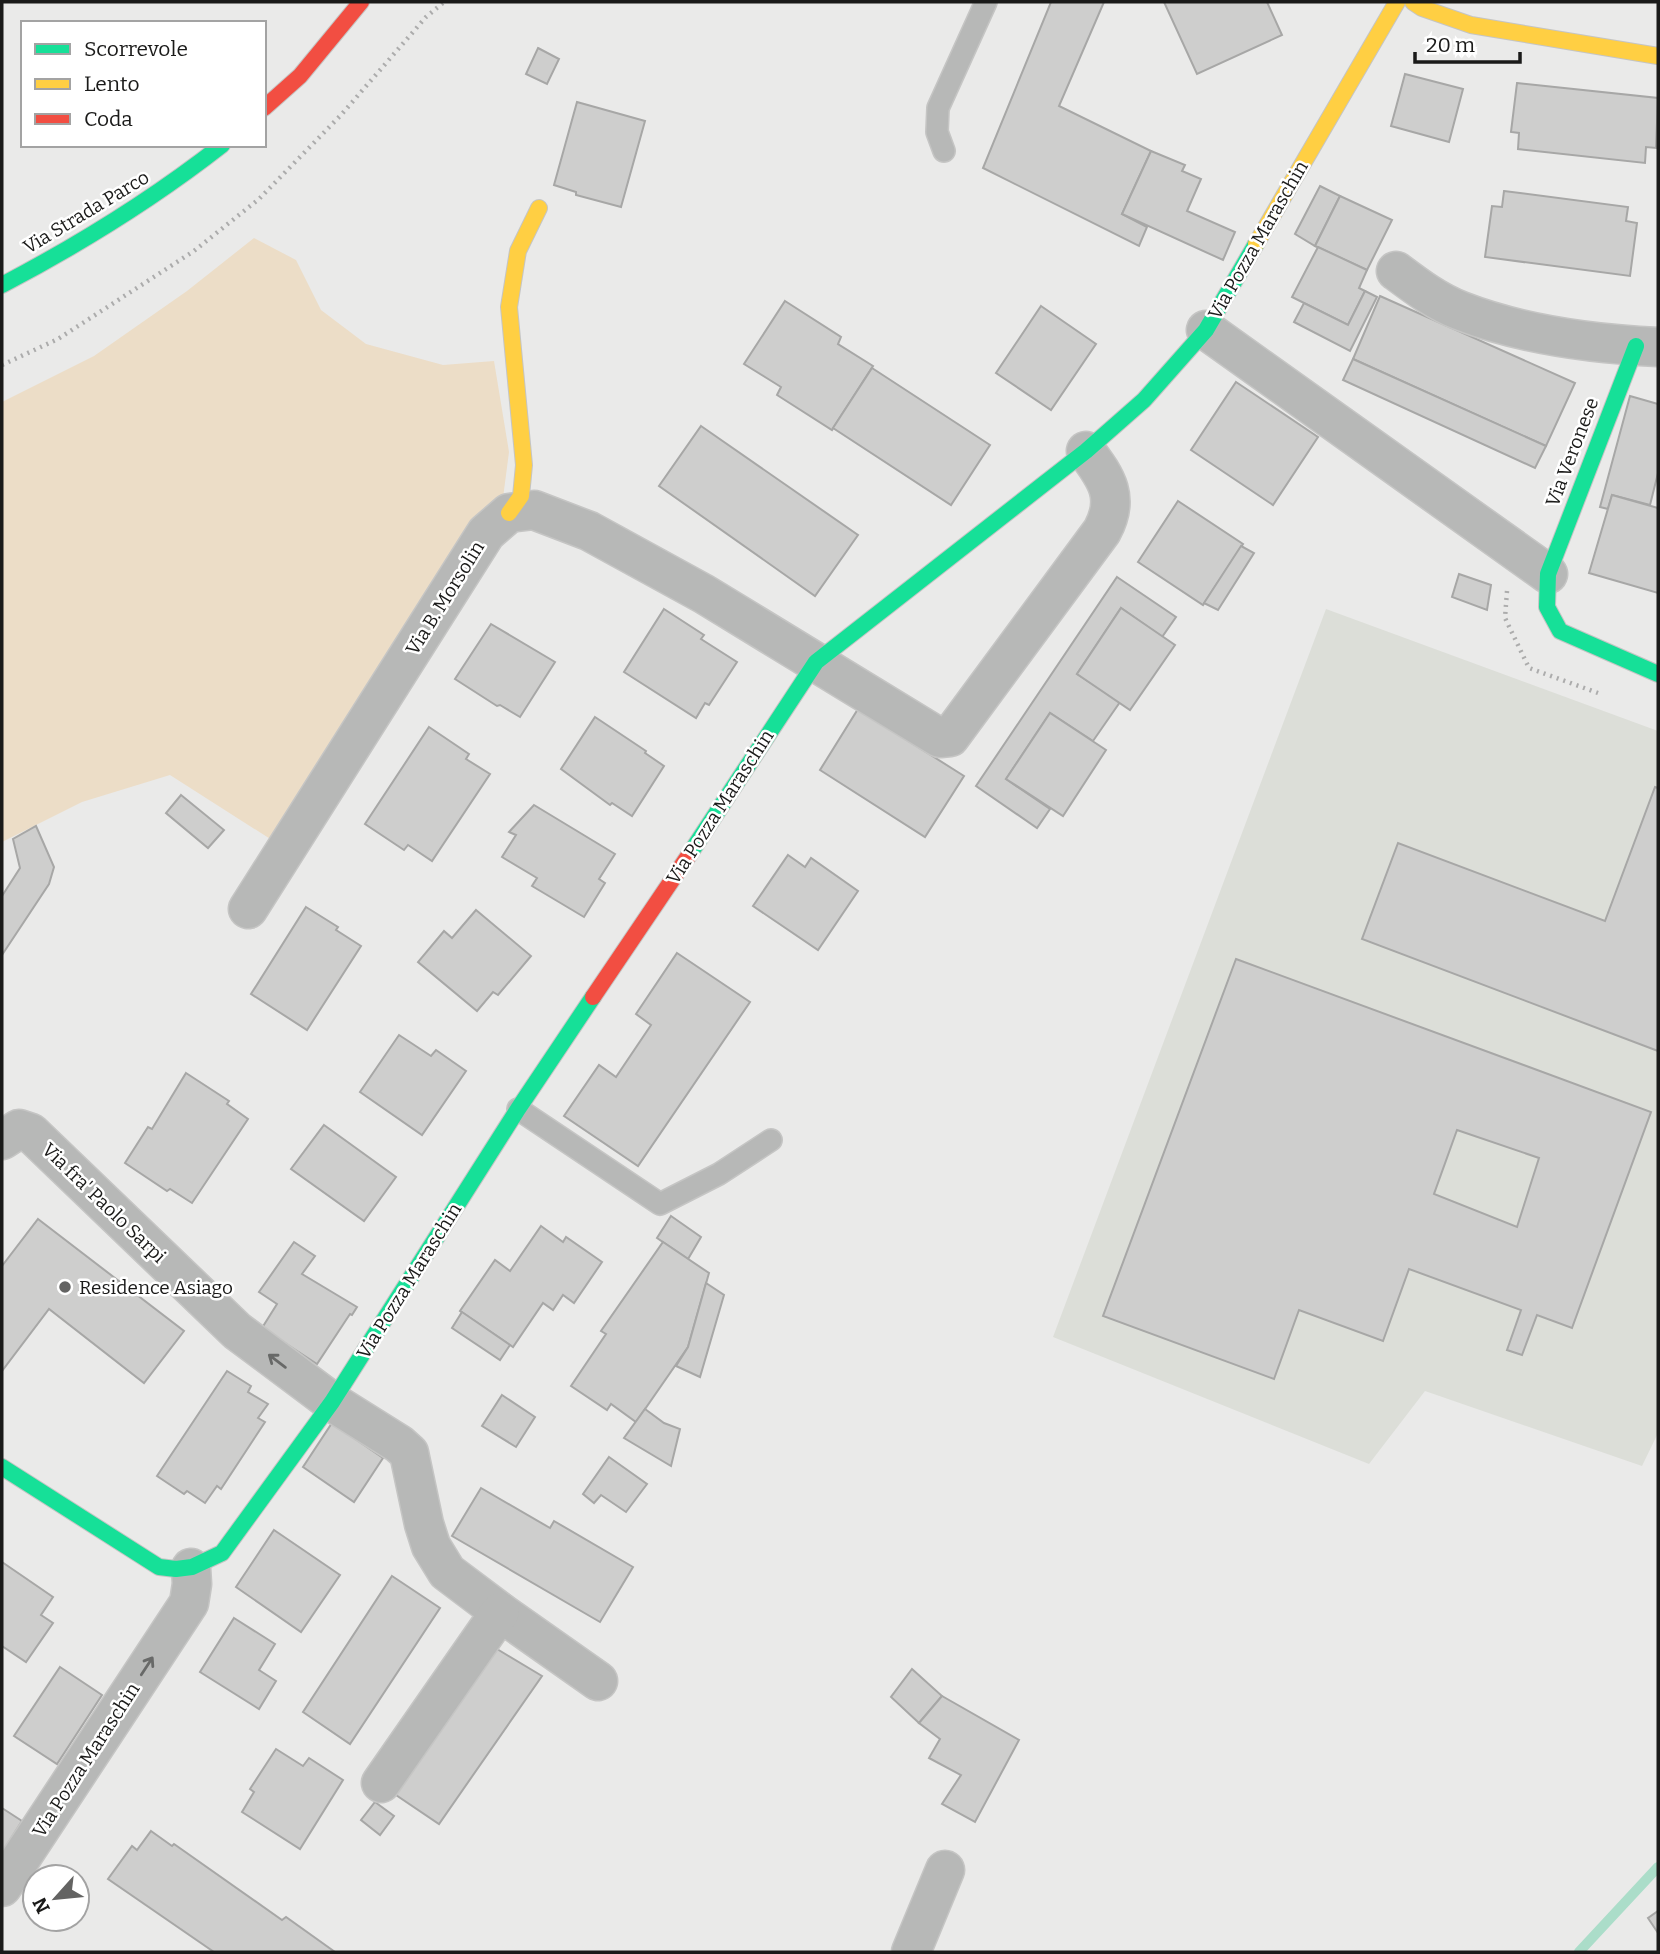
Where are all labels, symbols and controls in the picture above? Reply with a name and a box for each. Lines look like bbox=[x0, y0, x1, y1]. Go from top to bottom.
legend bbox=[21, 21, 266, 147]
scale bar bbox=[1415, 21, 1520, 65]
text: 20 m bbox=[1426, 32, 1475, 58]
text: Scorrevole bbox=[84, 36, 188, 62]
text: Lento bbox=[84, 71, 140, 97]
text: Coda bbox=[84, 106, 133, 132]
street label: Via Pozza Maraschin bbox=[1203, 157, 1313, 323]
street label: Via Strada Parco bbox=[19, 165, 153, 259]
street label: Via Veronese bbox=[1541, 394, 1603, 510]
street label: Via B. Morsolin bbox=[401, 537, 489, 659]
street label: Via Pozza Maraschin bbox=[661, 725, 779, 889]
street label: Via fra' Paolo Sarpi bbox=[37, 1138, 171, 1268]
street label: Via Pozza Maraschin bbox=[352, 1199, 466, 1363]
place label: Residence Asiago bbox=[79, 1276, 233, 1299]
marker: Residence Asiago bbox=[57, 1279, 73, 1295]
one-way arrow bbox=[268, 1354, 287, 1369]
one-way arrow bbox=[140, 1657, 154, 1677]
street label: Via Pozza Maraschin bbox=[27, 1678, 145, 1842]
north arrow bbox=[21, 1863, 91, 1933]
text: N bbox=[28, 1893, 55, 1917]

